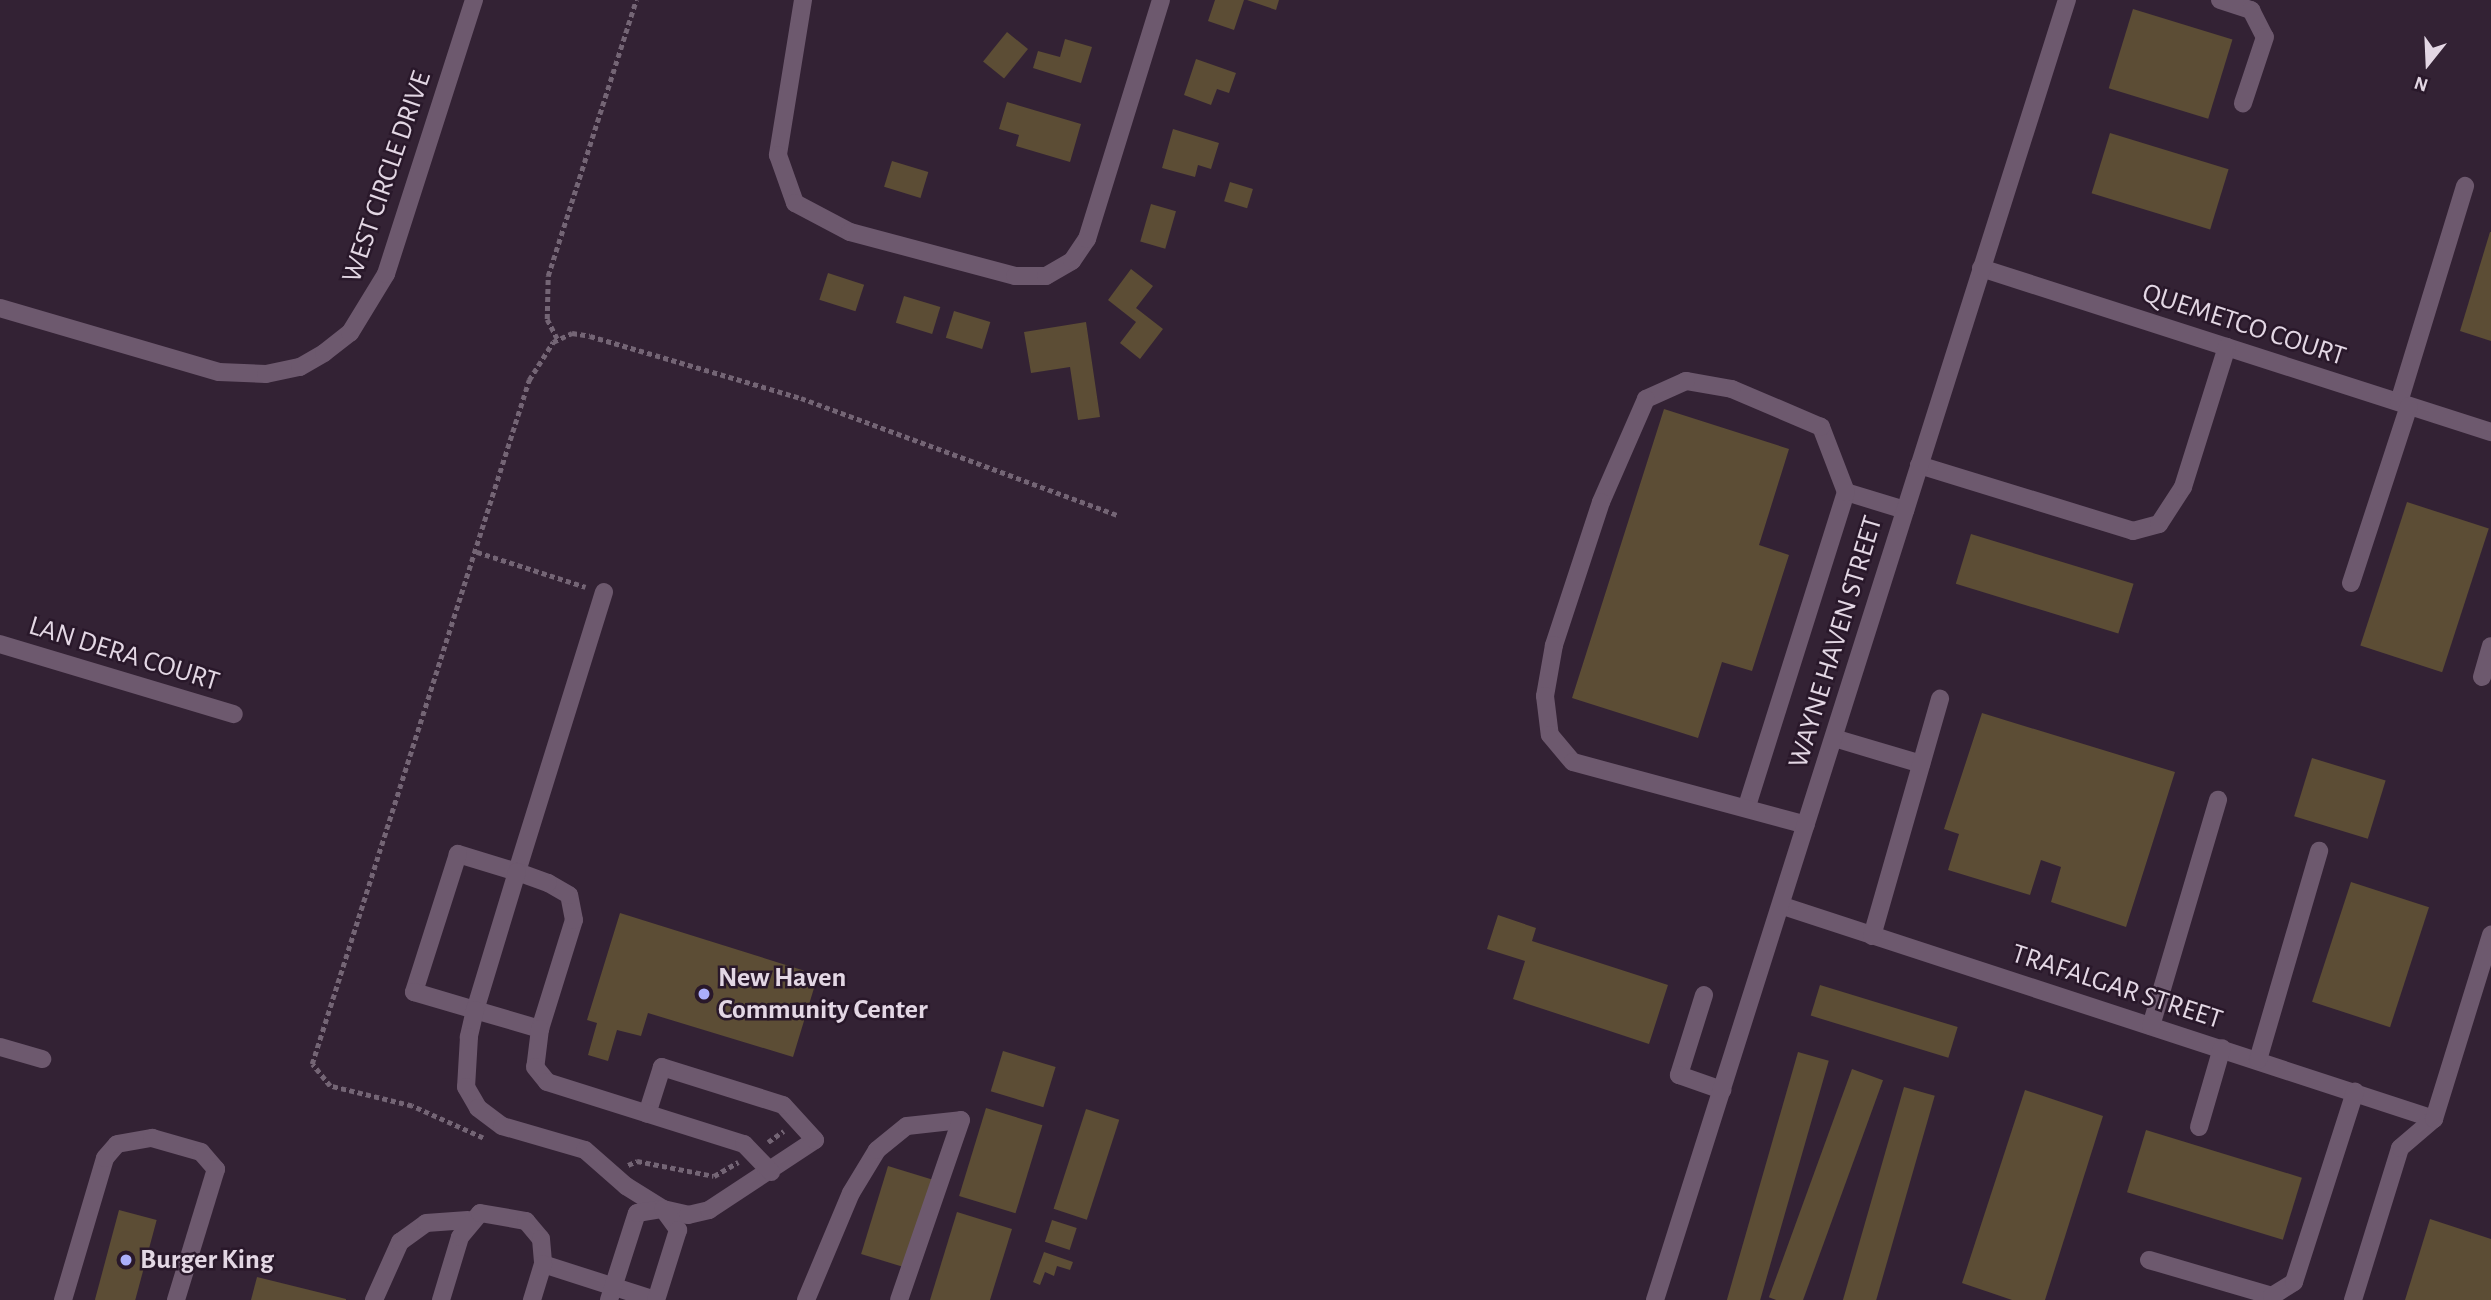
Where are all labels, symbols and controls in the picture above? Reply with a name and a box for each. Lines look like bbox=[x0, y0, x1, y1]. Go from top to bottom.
north arrow bbox=[2393, 28, 2463, 98]
street label: WEST CIRCLE DRIVE bbox=[335, 67, 439, 287]
text: N bbox=[2412, 72, 2431, 95]
street label: QUEMETCO COURT bbox=[2138, 276, 2350, 374]
street label: WAYNE HAVEN STREET bbox=[1782, 512, 1890, 772]
street label: LAN DERA COURT bbox=[25, 609, 223, 699]
street label: TRAFALGAR STREET bbox=[2007, 937, 2227, 1037]
place label: New Haven Community Center bbox=[718, 961, 928, 1027]
marker: New Haven Community Center bbox=[696, 986, 712, 1002]
place label: Burger King bbox=[140, 1243, 274, 1277]
marker: Burger King bbox=[118, 1252, 134, 1268]

